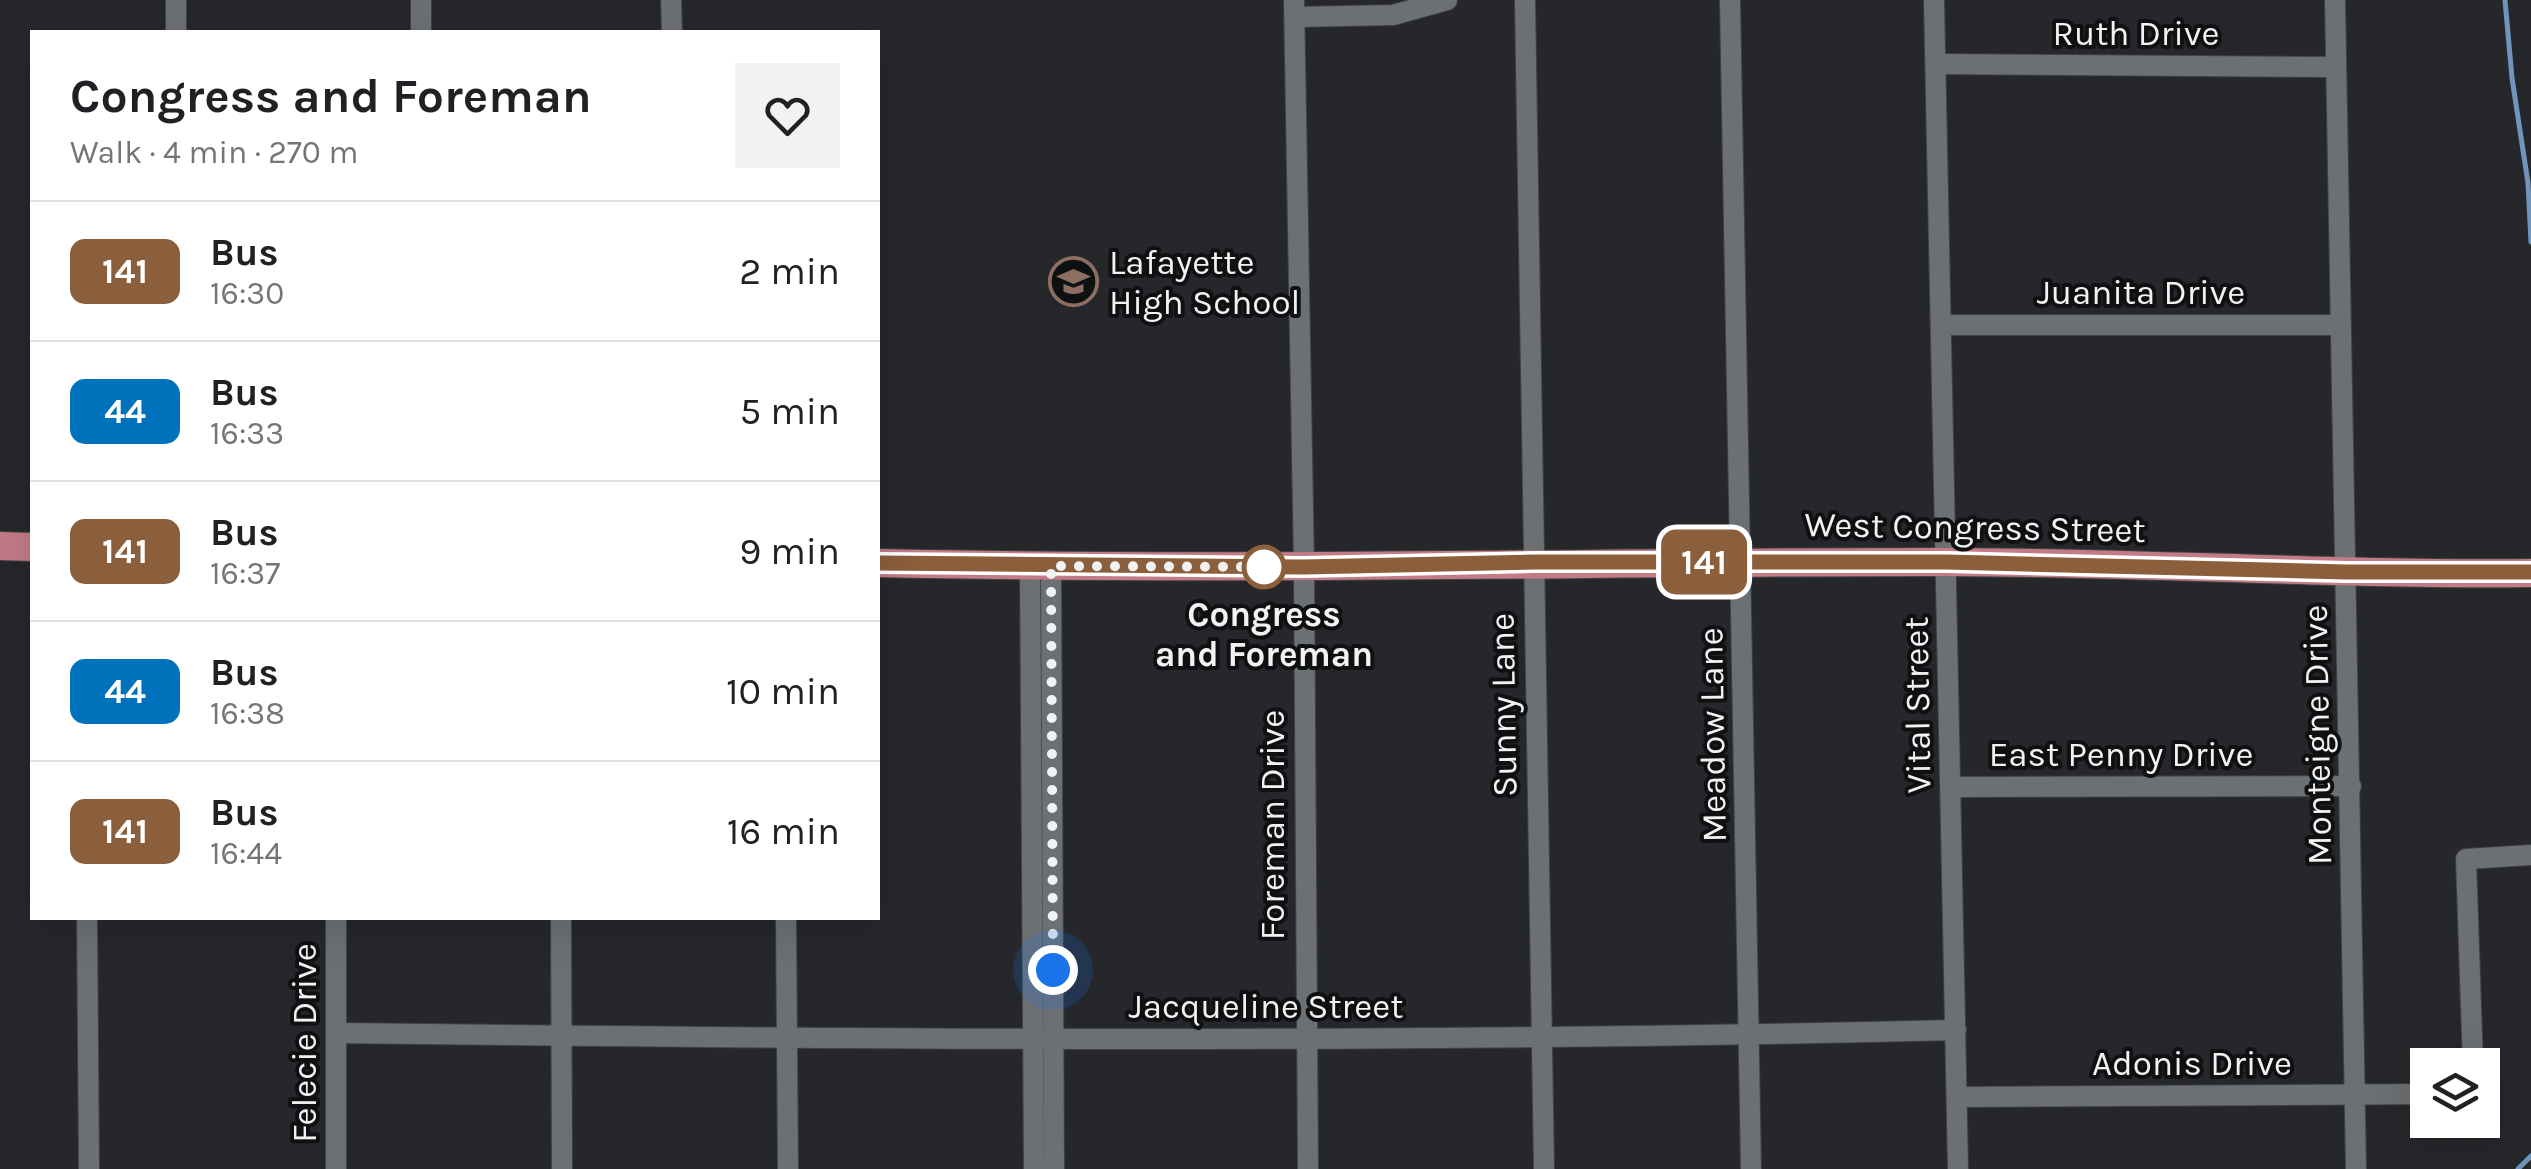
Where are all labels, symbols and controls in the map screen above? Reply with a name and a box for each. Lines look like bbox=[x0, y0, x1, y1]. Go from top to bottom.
street label: Ruth Drive bbox=[2053, 13, 2219, 54]
button: heart bbox=[735, 63, 840, 168]
text: Congress and Foreman bbox=[70, 68, 592, 124]
text: Walk · 4 min · 270 m bbox=[70, 134, 358, 171]
text: Bus bbox=[210, 230, 279, 275]
place label: Lafayette High School bbox=[1109, 242, 1300, 323]
text: 2 min bbox=[739, 249, 840, 294]
text: 141 bbox=[102, 251, 148, 292]
school or university icon: Lafayette High School bbox=[1048, 256, 1100, 308]
street label: Juanita Drive bbox=[2037, 272, 2245, 313]
text: 16:30 bbox=[210, 275, 284, 312]
text: Bus bbox=[210, 370, 279, 415]
text: 5 min bbox=[740, 389, 840, 434]
text: 44 bbox=[104, 391, 146, 432]
text: 16:33 bbox=[210, 415, 284, 452]
street label: West Congress Street bbox=[1804, 504, 2146, 551]
text: Bus bbox=[210, 510, 279, 555]
text: 9 min bbox=[739, 529, 840, 574]
line badge: 141 bbox=[1646, 530, 1762, 594]
text: 141 bbox=[102, 531, 148, 572]
text: 141 bbox=[1681, 542, 1727, 583]
marker: Congress and Foreman bbox=[1243, 546, 1285, 588]
text: 16:37 bbox=[210, 555, 280, 592]
place label: Congress and Foreman bbox=[1155, 594, 1373, 675]
street label: Monteigne Drive bbox=[2295, 604, 2340, 866]
street label: Sunny Lane bbox=[1481, 613, 1526, 797]
street label: Vital Street bbox=[1895, 616, 1940, 794]
street label: Meadow Lane bbox=[1690, 627, 1735, 843]
text: Bus bbox=[210, 650, 279, 695]
text: 10 min bbox=[726, 669, 840, 714]
text: 44 bbox=[104, 671, 146, 712]
text: 16:38 bbox=[210, 695, 285, 732]
street label: Foreman Drive bbox=[1252, 710, 1293, 940]
street label: East Penny Drive bbox=[1989, 734, 2253, 775]
text: Bus bbox=[210, 790, 279, 835]
text: 16 min bbox=[727, 809, 840, 854]
text: 141 bbox=[102, 811, 148, 852]
text: 16:44 bbox=[210, 835, 282, 872]
street label: Felecie Drive bbox=[284, 943, 325, 1143]
your location bbox=[1028, 945, 1078, 995]
street label: Jacqueline Street bbox=[1129, 986, 1403, 1027]
street label: Adonis Drive bbox=[2092, 1043, 2292, 1084]
map controls bbox=[2410, 1048, 2500, 1138]
button: layers bbox=[2410, 1048, 2500, 1138]

